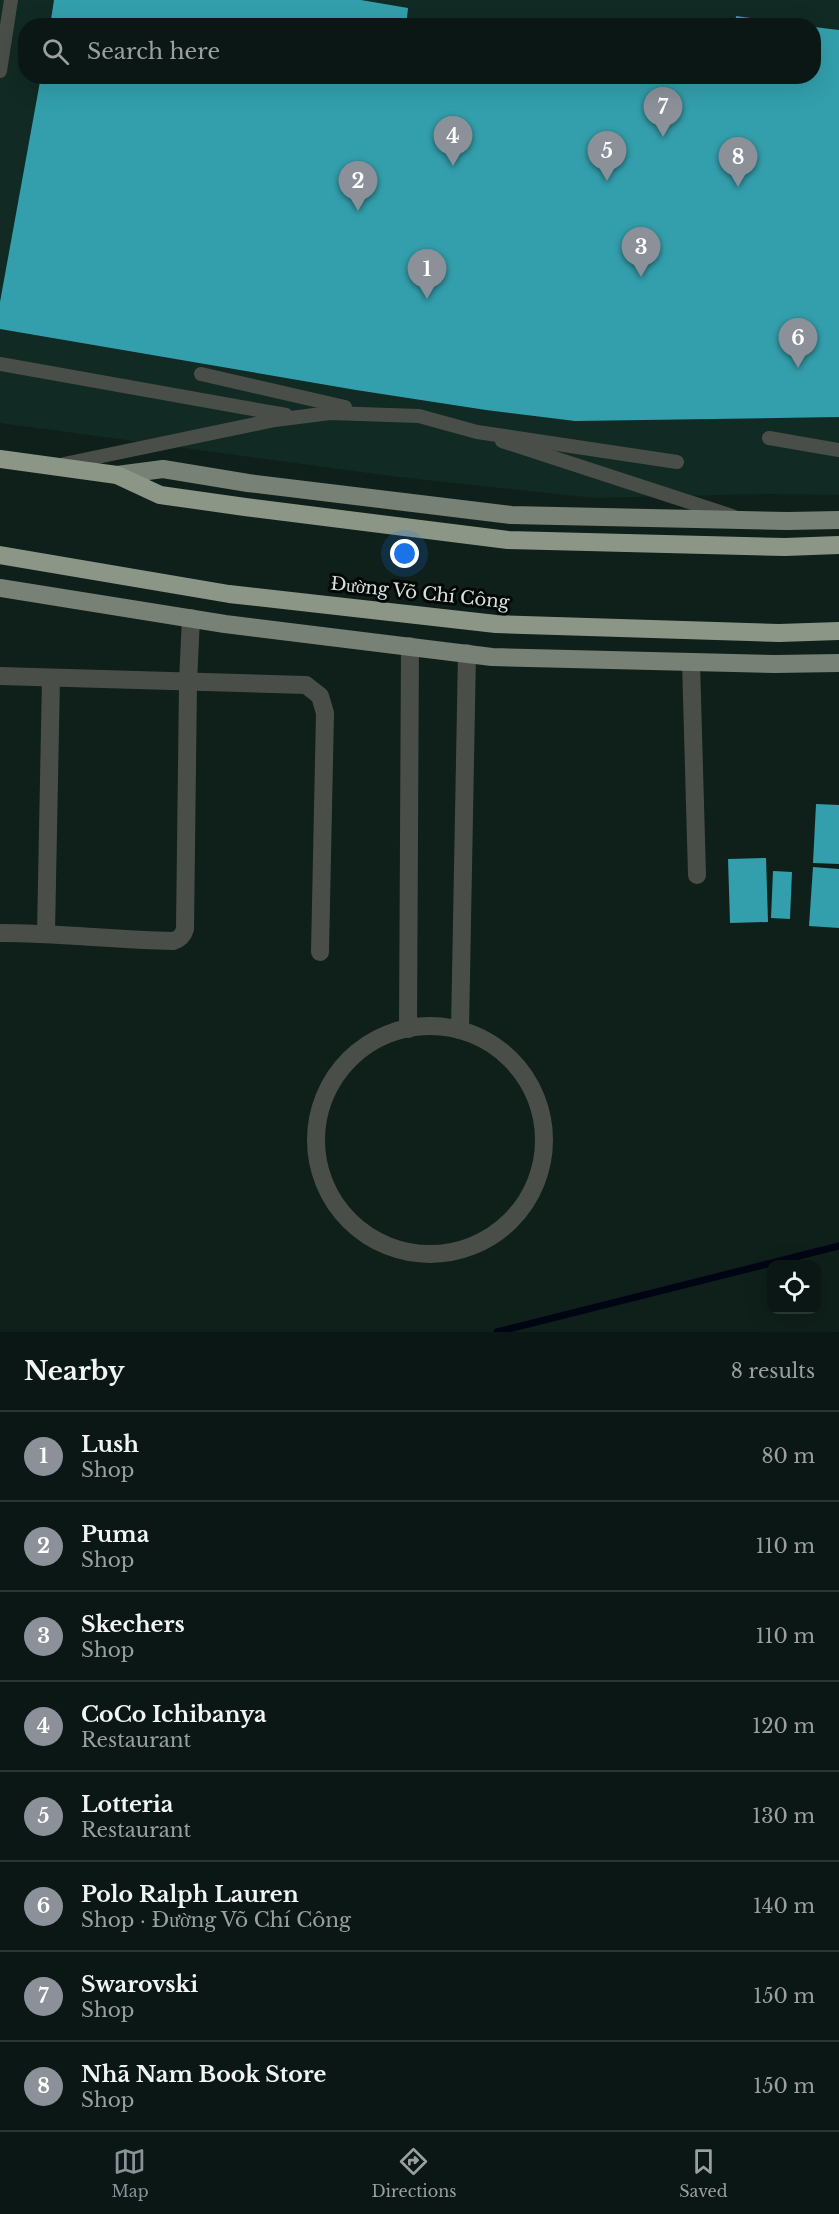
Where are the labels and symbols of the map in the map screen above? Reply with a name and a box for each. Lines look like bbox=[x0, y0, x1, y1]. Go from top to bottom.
pin: 7 bbox=[644, 88, 682, 137]
pin: 4 bbox=[434, 116, 472, 166]
pin: 5 bbox=[588, 132, 626, 181]
pin: 8 bbox=[718, 138, 758, 187]
pin: 2 bbox=[338, 162, 378, 211]
pin: 3 bbox=[622, 228, 660, 277]
pin: 1 bbox=[408, 250, 446, 299]
pin: 6 bbox=[778, 318, 818, 368]
your location bbox=[390, 539, 419, 568]
street label: Đường Võ Chí Công bbox=[330, 573, 511, 613]

